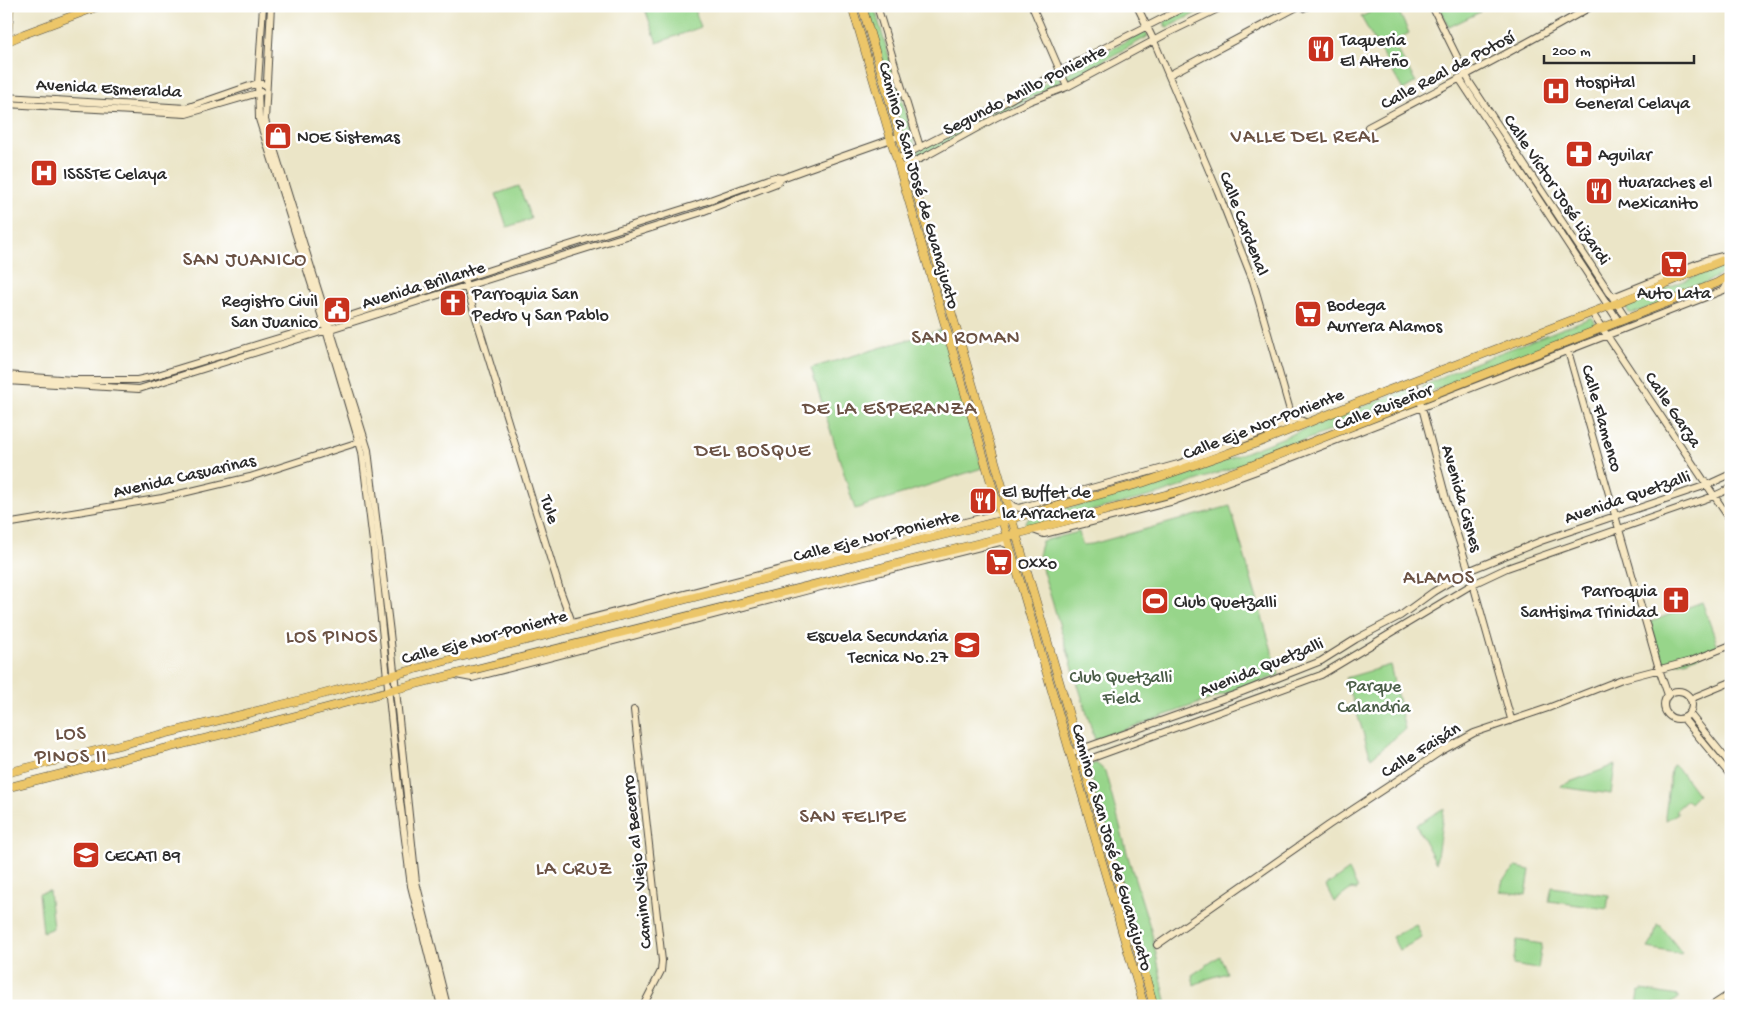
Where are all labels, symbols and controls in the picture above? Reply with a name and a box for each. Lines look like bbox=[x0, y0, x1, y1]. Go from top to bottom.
street label: Calle Real de Potosí bbox=[1378, 27, 1520, 115]
place label: Taqueria El Alteño bbox=[1339, 31, 1409, 73]
scale bar bbox=[1544, 32, 1694, 64]
restaurant icon: Taqueria El Alteño bbox=[1306, 34, 1336, 64]
street label: Segundo Anillo Poniente bbox=[940, 41, 1111, 141]
text: 200 m bbox=[1552, 43, 1591, 61]
street label: Camino a San José de Guanajuato bbox=[872, 60, 963, 312]
place label: Hospital General Celaya bbox=[1575, 73, 1691, 115]
street label: Avenida Esmeralda bbox=[35, 75, 183, 104]
hospital icon: Hospital General Celaya bbox=[1541, 76, 1571, 106]
street label: Calle Víctor José Lizardi bbox=[1498, 111, 1614, 270]
shop icon: NOE Sistemas bbox=[263, 121, 293, 151]
district label: VALLE DEL REAL bbox=[1230, 127, 1379, 150]
place label: NOE Sistemas bbox=[297, 128, 401, 149]
pharmacy icon: Aguilar bbox=[1564, 139, 1594, 169]
place label: Aguilar bbox=[1598, 146, 1653, 167]
hospital icon: ISSSTE Celaya bbox=[29, 158, 59, 188]
place label: ISSSTE Celaya bbox=[63, 165, 168, 186]
street label: Calle Cardenal bbox=[1213, 169, 1272, 279]
place label: Huaraches el Mexicanito bbox=[1618, 173, 1712, 215]
restaurant icon: Huaraches el Mexicanito bbox=[1584, 176, 1614, 206]
supermarket icon: Auto Lata bbox=[1659, 249, 1689, 279]
district label: SAN JUANICO bbox=[183, 250, 307, 273]
street label: Avenida Brillante bbox=[360, 257, 489, 315]
place label: Auto Lata bbox=[1637, 284, 1712, 305]
place label: Parroquia San Pedro y San Pablo bbox=[471, 285, 609, 327]
church icon: Parroquia San Pedro y San Pablo bbox=[438, 288, 468, 318]
place label: Registro Civil San Juanico bbox=[222, 292, 318, 334]
public building icon: Registro Civil San Juanico bbox=[322, 295, 352, 325]
place label: Bodega Aurrera Alamos bbox=[1326, 296, 1443, 338]
supermarket icon: Bodega Aurrera Alamos bbox=[1293, 299, 1323, 329]
district label: SAN ROMAN bbox=[911, 328, 1021, 351]
street label: Calle Flamenco bbox=[1575, 363, 1626, 475]
street label: Calle Garza bbox=[1639, 369, 1705, 453]
street label: Calle Ruiseñor bbox=[1332, 379, 1437, 437]
street label: Calle Eje Nor-Poniente bbox=[1181, 385, 1348, 466]
district label: DE LA ESPERANZA bbox=[801, 399, 977, 422]
district label: DEL BOSQUE bbox=[693, 441, 812, 464]
street label: Avenida Cisnes bbox=[1435, 443, 1486, 556]
street label: Avenida Casuarinas bbox=[111, 451, 259, 504]
street label: Avenida Quetzalli bbox=[1562, 467, 1694, 530]
place label: El Buffet de la Arrachera bbox=[1002, 483, 1096, 525]
restaurant icon: El Buffet de la Arrachera bbox=[968, 486, 998, 516]
street label: Tule bbox=[534, 492, 563, 527]
street label: Calle Eje Nor-Poniente bbox=[791, 506, 963, 568]
supermarket icon: Oxxo bbox=[984, 547, 1014, 577]
place label: Oxxo bbox=[1018, 554, 1057, 575]
district label: ALAMOS bbox=[1403, 568, 1475, 591]
place label: Parroquia Santisima Trinidad bbox=[1521, 582, 1658, 624]
church icon: Parroquia Santisima Trinidad bbox=[1661, 585, 1691, 615]
sports icon: Club Quetzalli bbox=[1140, 586, 1170, 616]
place label: Club Quetzalli bbox=[1174, 593, 1277, 614]
street label: Calle Eje Nor-Poniente bbox=[400, 606, 570, 671]
district label: LOS PINOS bbox=[286, 627, 378, 650]
place label: Escuela Secundaria Tecnica No.27 bbox=[807, 627, 949, 669]
school or university icon: Escuela Secundaria Tecnica No.27 bbox=[952, 630, 982, 660]
street label: Avenida Quetzalli bbox=[1197, 634, 1327, 703]
park label: Club Quetzalli Field bbox=[1070, 668, 1173, 710]
park label: Parque Calandria bbox=[1337, 677, 1412, 719]
street label: Calle Faisán bbox=[1378, 718, 1465, 784]
street label: Camino a San José de Guanajuato bbox=[1065, 722, 1156, 974]
district label: LOS PINOS II bbox=[34, 724, 107, 770]
street label: Camino Viejo al Becerro bbox=[619, 774, 658, 950]
district label: SAN FELIPE bbox=[799, 807, 907, 830]
school or university icon: CECATI 89 bbox=[71, 840, 101, 870]
place label: CECATI 89 bbox=[105, 847, 181, 868]
district label: LA CRUZ bbox=[536, 859, 612, 882]

